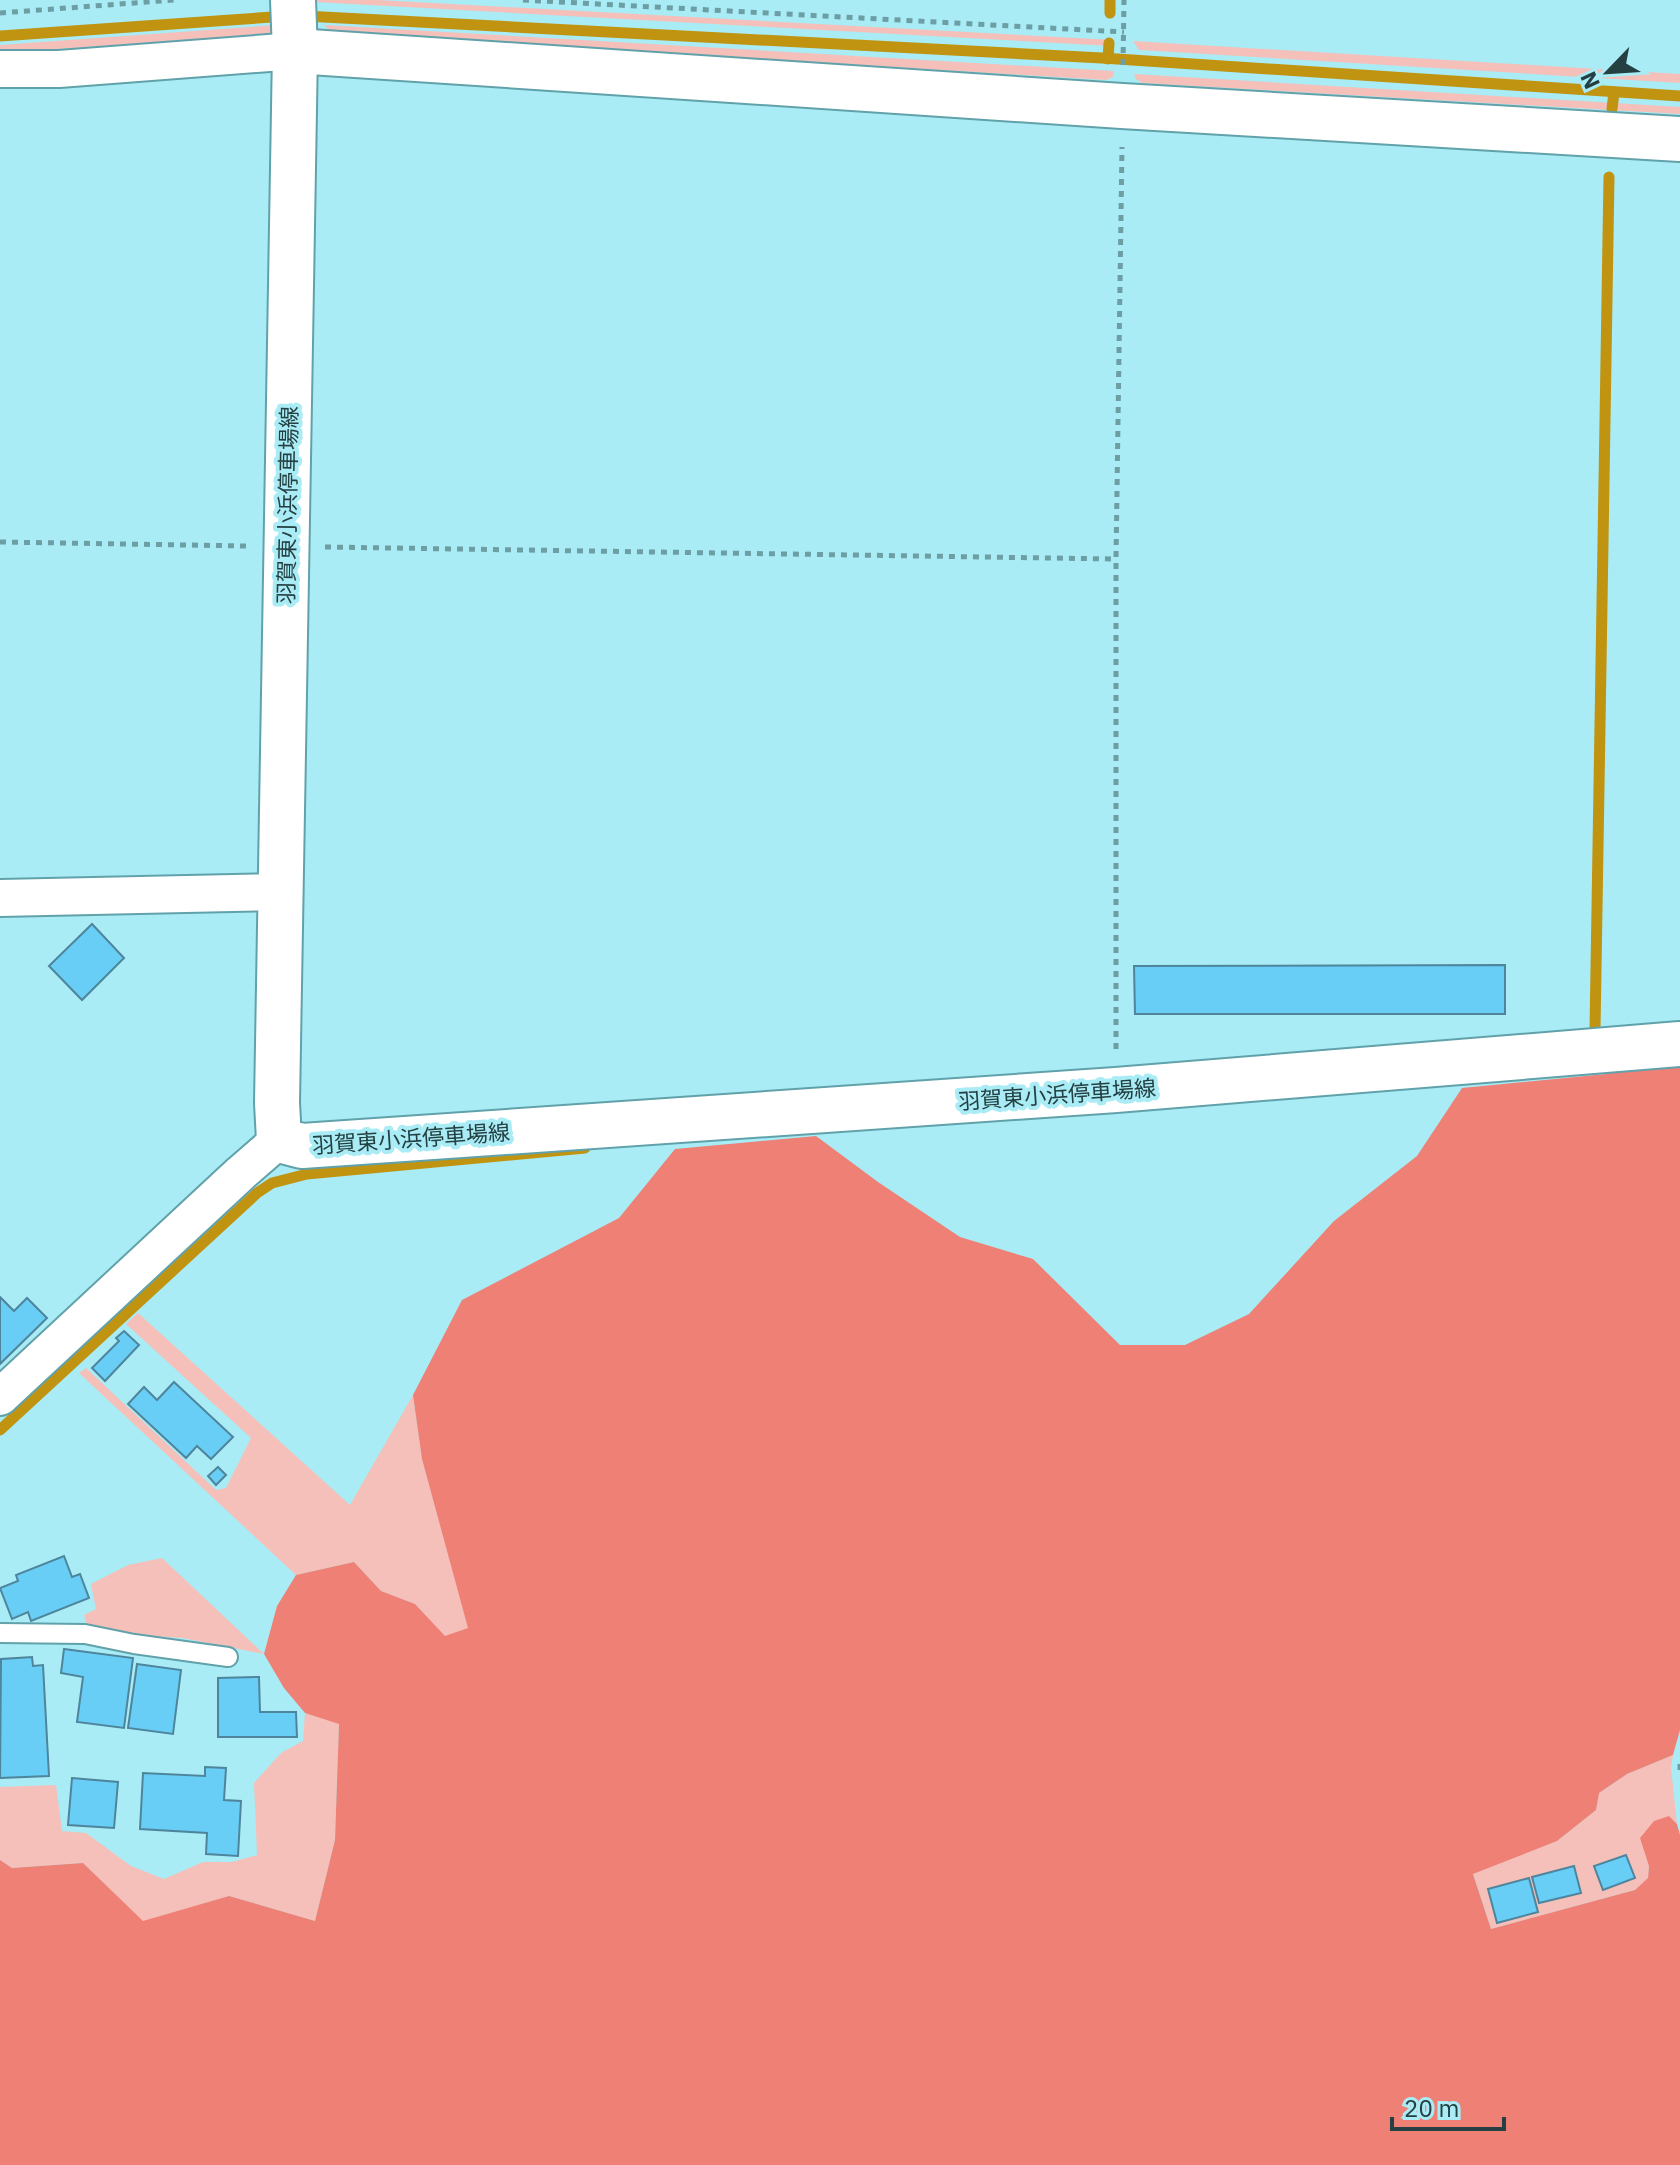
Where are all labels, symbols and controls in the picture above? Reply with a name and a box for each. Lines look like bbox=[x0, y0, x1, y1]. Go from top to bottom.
north arrow bbox=[1568, 32, 1648, 112]
text: N bbox=[1573, 67, 1606, 94]
street label: 羽賀東小浜停車場線 bbox=[271, 406, 303, 604]
street label: 羽賀東小浜停車場線 bbox=[957, 1073, 1157, 1115]
street label: 羽賀東小浜停車場線 bbox=[311, 1117, 511, 1159]
scale bar bbox=[1392, 2081, 1504, 2131]
text: 20 m bbox=[1404, 2092, 1459, 2124]

